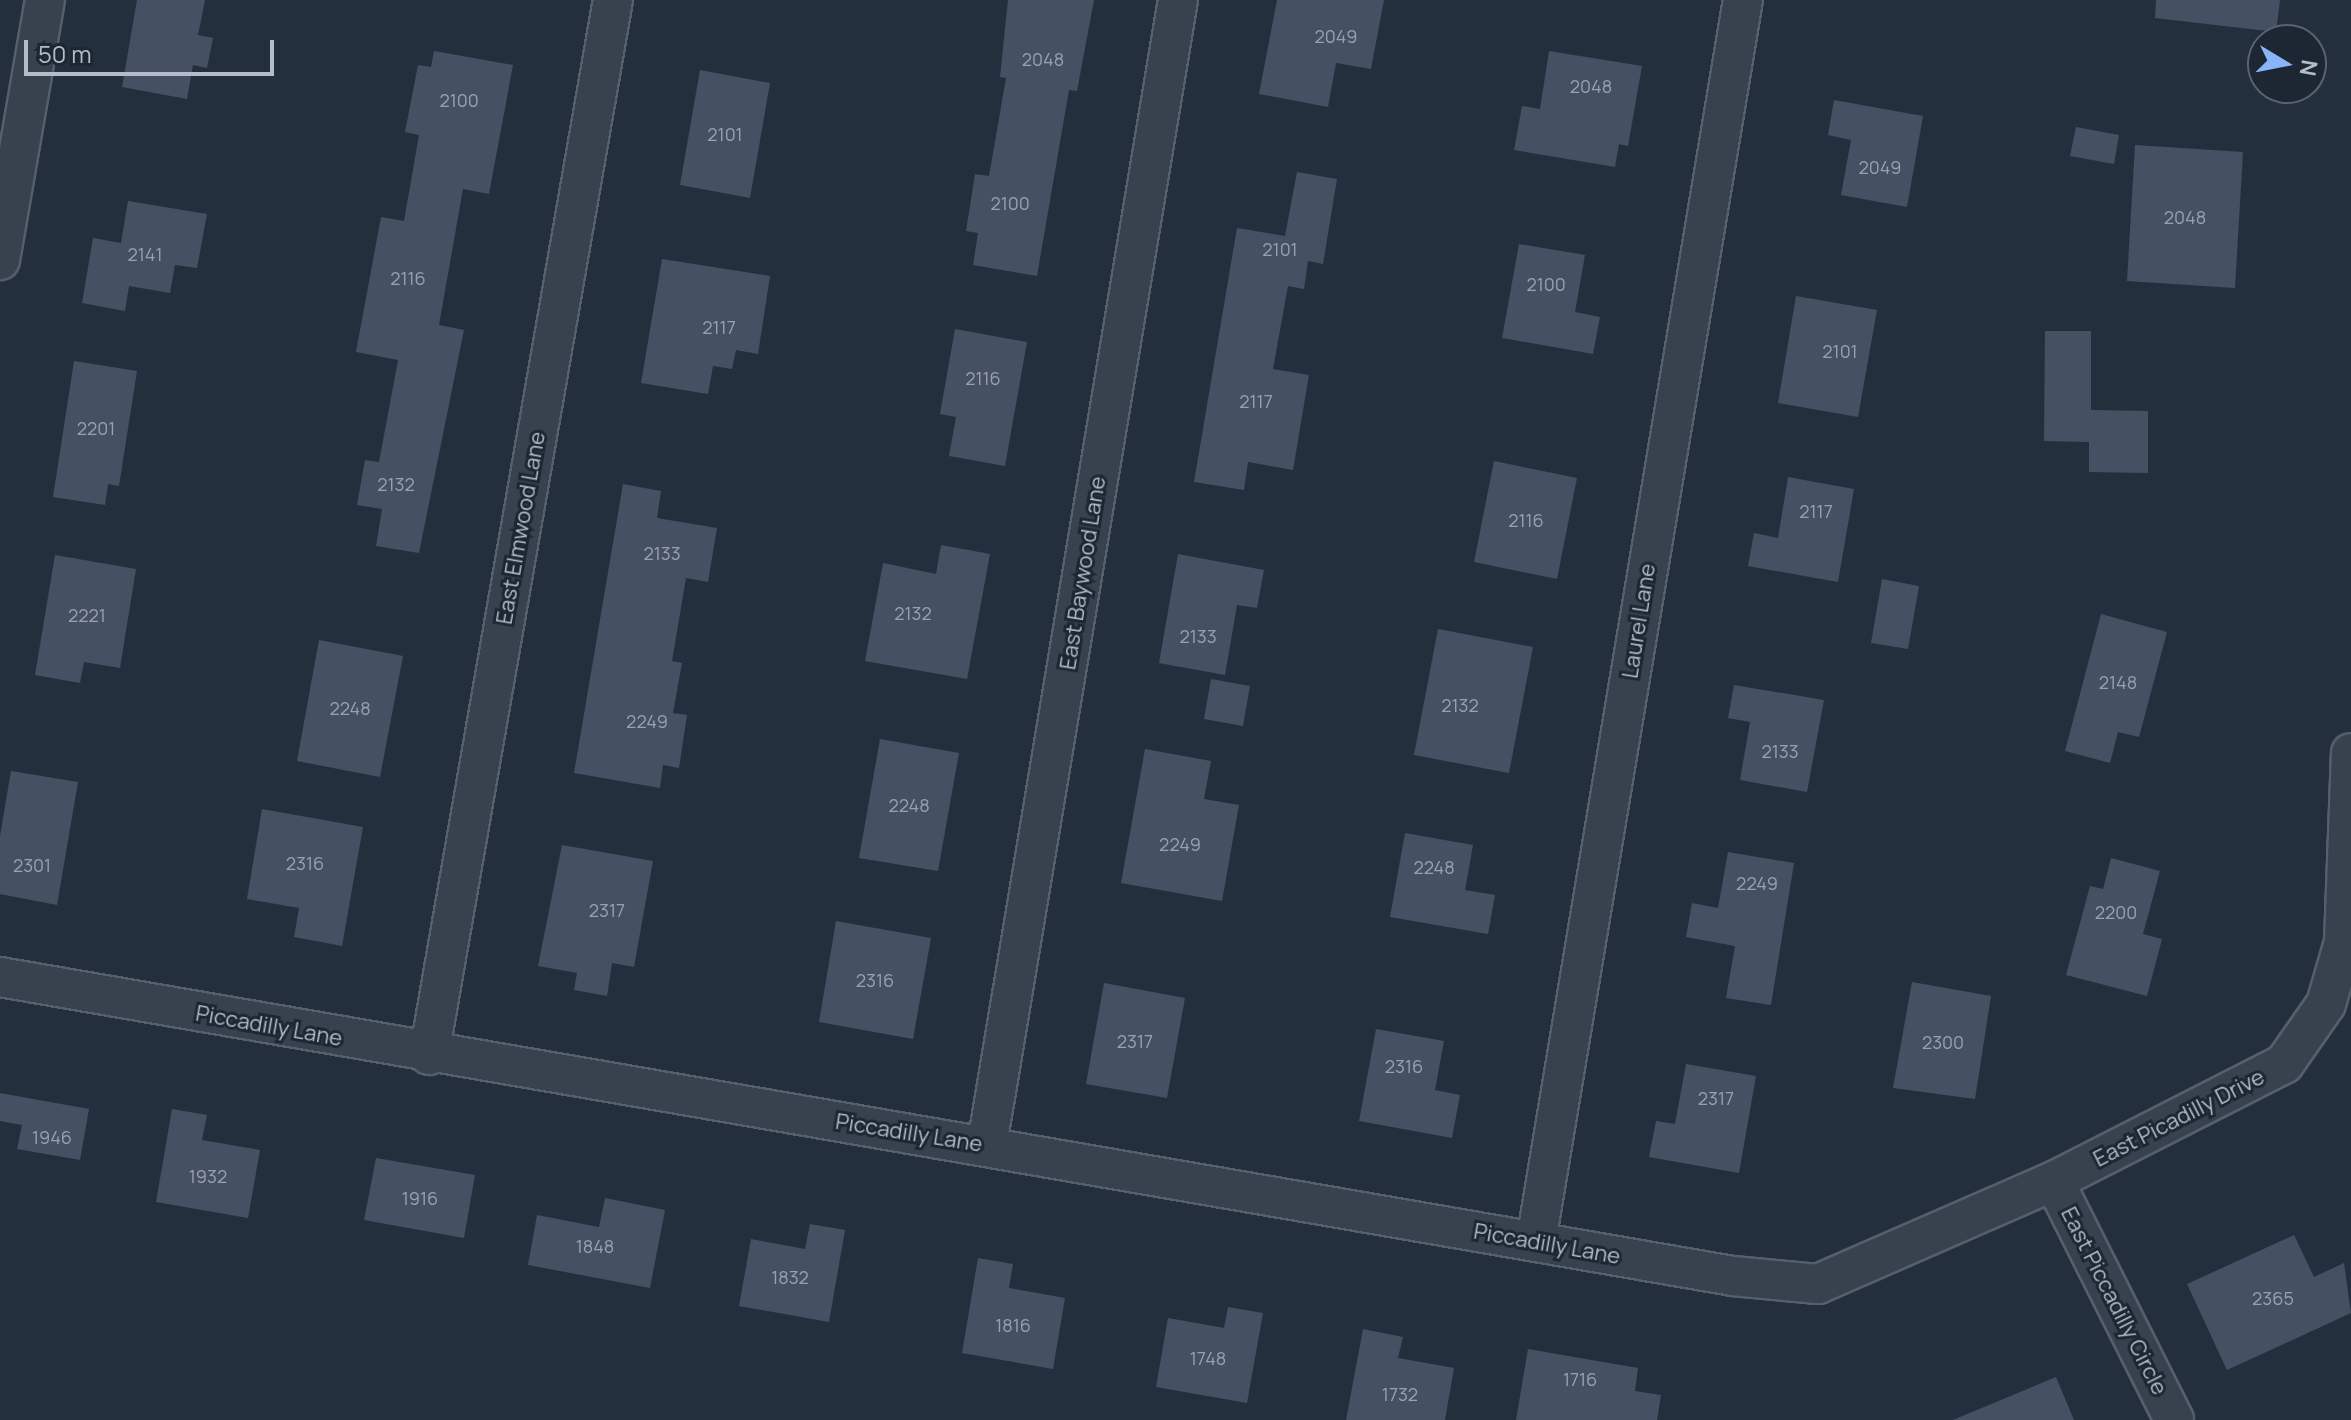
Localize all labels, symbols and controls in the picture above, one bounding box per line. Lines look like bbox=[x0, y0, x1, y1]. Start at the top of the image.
scale bar bbox=[28, 24, 278, 74]
north arrow bbox=[2247, 24, 2327, 104]
house number: 2049 bbox=[1315, 25, 1357, 47]
text: 50 m bbox=[38, 37, 92, 70]
house number: 2048 bbox=[1022, 48, 1064, 70]
text: N bbox=[2293, 57, 2325, 78]
house number: 2048 bbox=[1570, 75, 1612, 97]
house number: 2100 bbox=[439, 89, 479, 111]
house number: 2101 bbox=[707, 123, 743, 145]
house number: 2049 bbox=[1859, 156, 1901, 178]
house number: 2100 bbox=[990, 192, 1030, 214]
house number: 2048 bbox=[2164, 206, 2206, 228]
house number: 2101 bbox=[1262, 238, 1298, 260]
house number: 2141 bbox=[128, 243, 162, 265]
house number: 2116 bbox=[390, 267, 426, 289]
house number: 2100 bbox=[1526, 273, 1566, 295]
house number: 2117 bbox=[702, 316, 736, 338]
house number: 2101 bbox=[1822, 340, 1858, 362]
house number: 2116 bbox=[965, 367, 1001, 389]
house number: 2117 bbox=[1239, 390, 1273, 412]
house number: 2201 bbox=[77, 417, 115, 439]
street label: East Elmwood Lane bbox=[491, 430, 551, 626]
house number: 2132 bbox=[377, 473, 415, 495]
street label: East Baywood Lane bbox=[1055, 474, 1111, 672]
house number: 2117 bbox=[1799, 500, 1833, 522]
house number: 2116 bbox=[1508, 509, 1544, 531]
house number: 2133 bbox=[643, 542, 681, 564]
street label: Laurel Lane bbox=[1617, 562, 1661, 680]
house number: 2132 bbox=[894, 602, 932, 624]
house number: 2221 bbox=[68, 604, 106, 626]
house number: 2133 bbox=[1179, 625, 1217, 647]
house number: 2148 bbox=[2099, 671, 2137, 693]
house number: 2132 bbox=[1441, 694, 1479, 716]
house number: 2248 bbox=[329, 697, 371, 719]
house number: 2249 bbox=[626, 710, 668, 732]
house number: 2133 bbox=[1761, 740, 1799, 762]
house number: 2248 bbox=[888, 794, 930, 816]
house number: 2249 bbox=[1159, 833, 1201, 855]
house number: 2316 bbox=[286, 852, 324, 874]
house number: 2301 bbox=[13, 854, 51, 876]
house number: 2248 bbox=[1413, 856, 1455, 878]
house number: 2249 bbox=[1736, 872, 1778, 894]
house number: 2317 bbox=[589, 899, 625, 921]
house number: 2200 bbox=[2095, 901, 2137, 923]
house number: 2316 bbox=[856, 969, 894, 991]
street label: Piccadilly Lane bbox=[194, 1000, 344, 1052]
house number: 2317 bbox=[1117, 1030, 1153, 1052]
house number: 2300 bbox=[1922, 1031, 1964, 1053]
house number: 2316 bbox=[1385, 1055, 1423, 1077]
street label: East Picadilly Drive bbox=[2089, 1064, 2269, 1172]
house number: 2317 bbox=[1698, 1087, 1734, 1109]
street label: Piccadilly Lane bbox=[834, 1108, 984, 1158]
house number: 1946 bbox=[32, 1126, 72, 1148]
house number: 1932 bbox=[189, 1165, 227, 1187]
house number: 1916 bbox=[402, 1187, 438, 1209]
street label: East Piccadilly Circle bbox=[2055, 1203, 2173, 1399]
street label: Piccadilly Lane bbox=[1472, 1218, 1622, 1270]
house number: 1848 bbox=[576, 1235, 614, 1257]
house number: 1832 bbox=[771, 1266, 809, 1288]
house number: 2365 bbox=[2252, 1287, 2294, 1309]
house number: 1816 bbox=[995, 1314, 1031, 1336]
house number: 1748 bbox=[1190, 1347, 1226, 1369]
house number: 1716 bbox=[1563, 1368, 1597, 1390]
house number: 1732 bbox=[1382, 1383, 1418, 1405]

